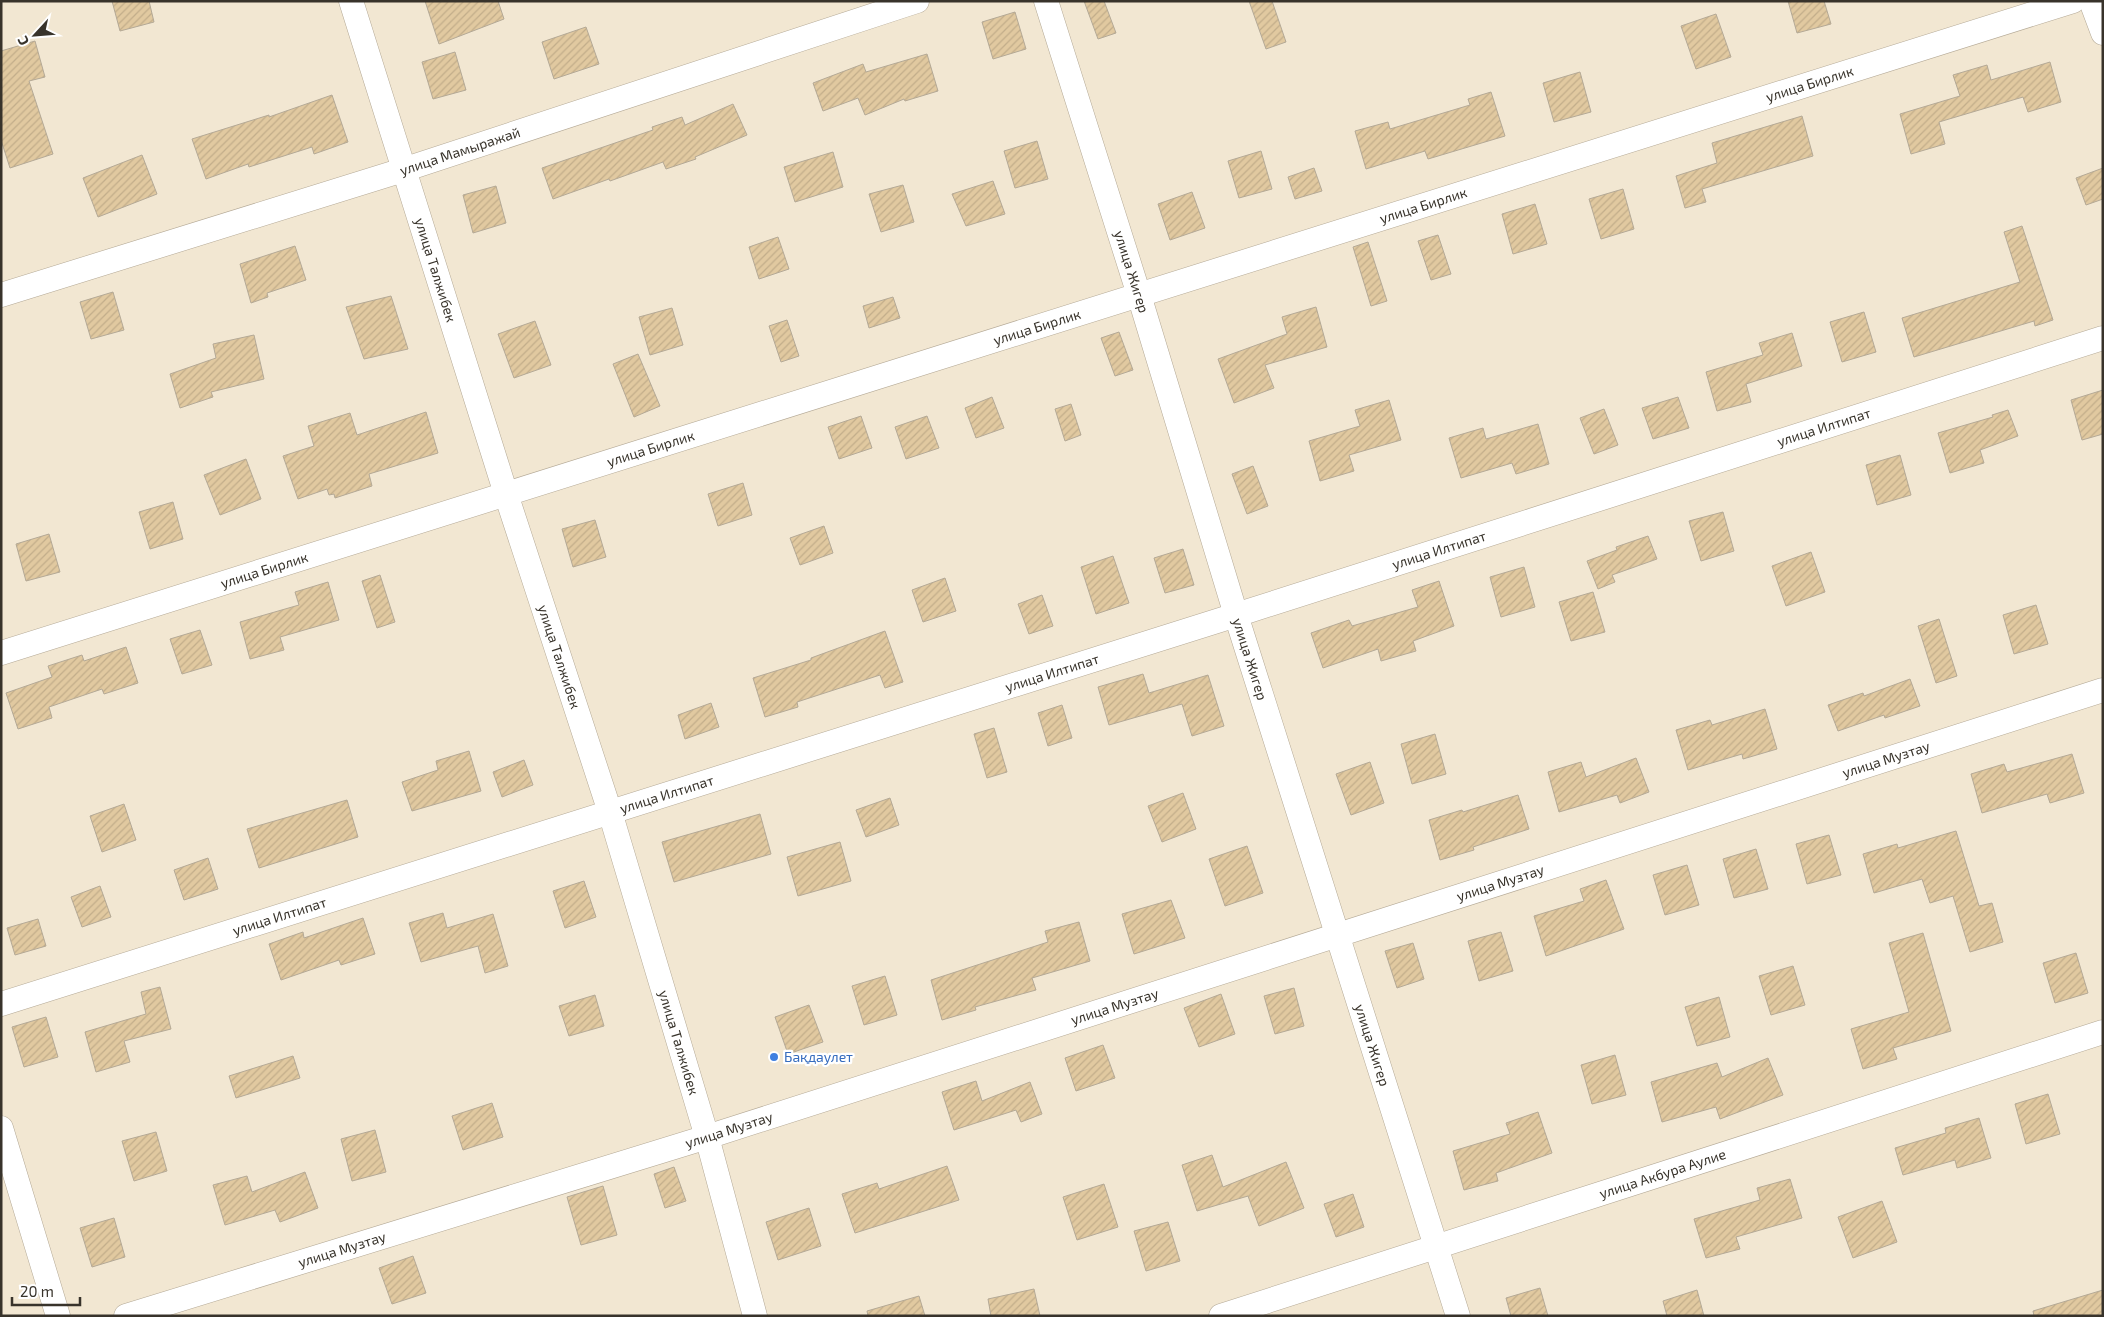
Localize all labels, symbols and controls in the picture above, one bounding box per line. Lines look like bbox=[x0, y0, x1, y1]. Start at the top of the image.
north arrow bbox=[10, 10, 60, 60]
text: С bbox=[13, 33, 32, 48]
street label: улица Бирлик bbox=[1764, 62, 1856, 105]
street label: улица Мамыражай bbox=[397, 123, 522, 178]
street label: улица Бирлик bbox=[1377, 183, 1469, 227]
street label: улица Талжибек bbox=[412, 216, 461, 325]
street label: улица Жигер bbox=[1111, 228, 1153, 315]
street label: улица Бирлик bbox=[991, 305, 1083, 348]
street label: улица Илтипат bbox=[1775, 404, 1873, 450]
street label: улица Бирлик bbox=[605, 426, 697, 470]
street label: улица Илтипат bbox=[1390, 527, 1488, 573]
street label: улица Бирлик bbox=[218, 548, 310, 591]
street label: улица Талжибек bbox=[535, 602, 585, 711]
street label: улица Жигер bbox=[1229, 616, 1271, 702]
street label: улица Илтипат bbox=[1003, 650, 1101, 695]
street label: улица Музтау bbox=[1840, 737, 1932, 781]
street label: улица Илтипат bbox=[618, 771, 716, 817]
street label: улица Музтау bbox=[1454, 860, 1547, 904]
street label: улица Илтипат bbox=[230, 893, 329, 939]
street label: улица Музтау bbox=[1069, 984, 1161, 1028]
street label: улица Талжибек bbox=[656, 988, 703, 1097]
street label: улица Жигер bbox=[1352, 1002, 1394, 1088]
place label: Бақдаулет bbox=[784, 1048, 853, 1065]
marker: Бақдаулет bbox=[768, 1051, 780, 1063]
street label: улица Музтау bbox=[683, 1107, 775, 1151]
street label: улица Акбура Аулие bbox=[1597, 1145, 1728, 1202]
street label: улица Музтау bbox=[296, 1227, 388, 1270]
scale bar bbox=[12, 1274, 80, 1306]
text: 20 m bbox=[20, 1282, 54, 1300]

